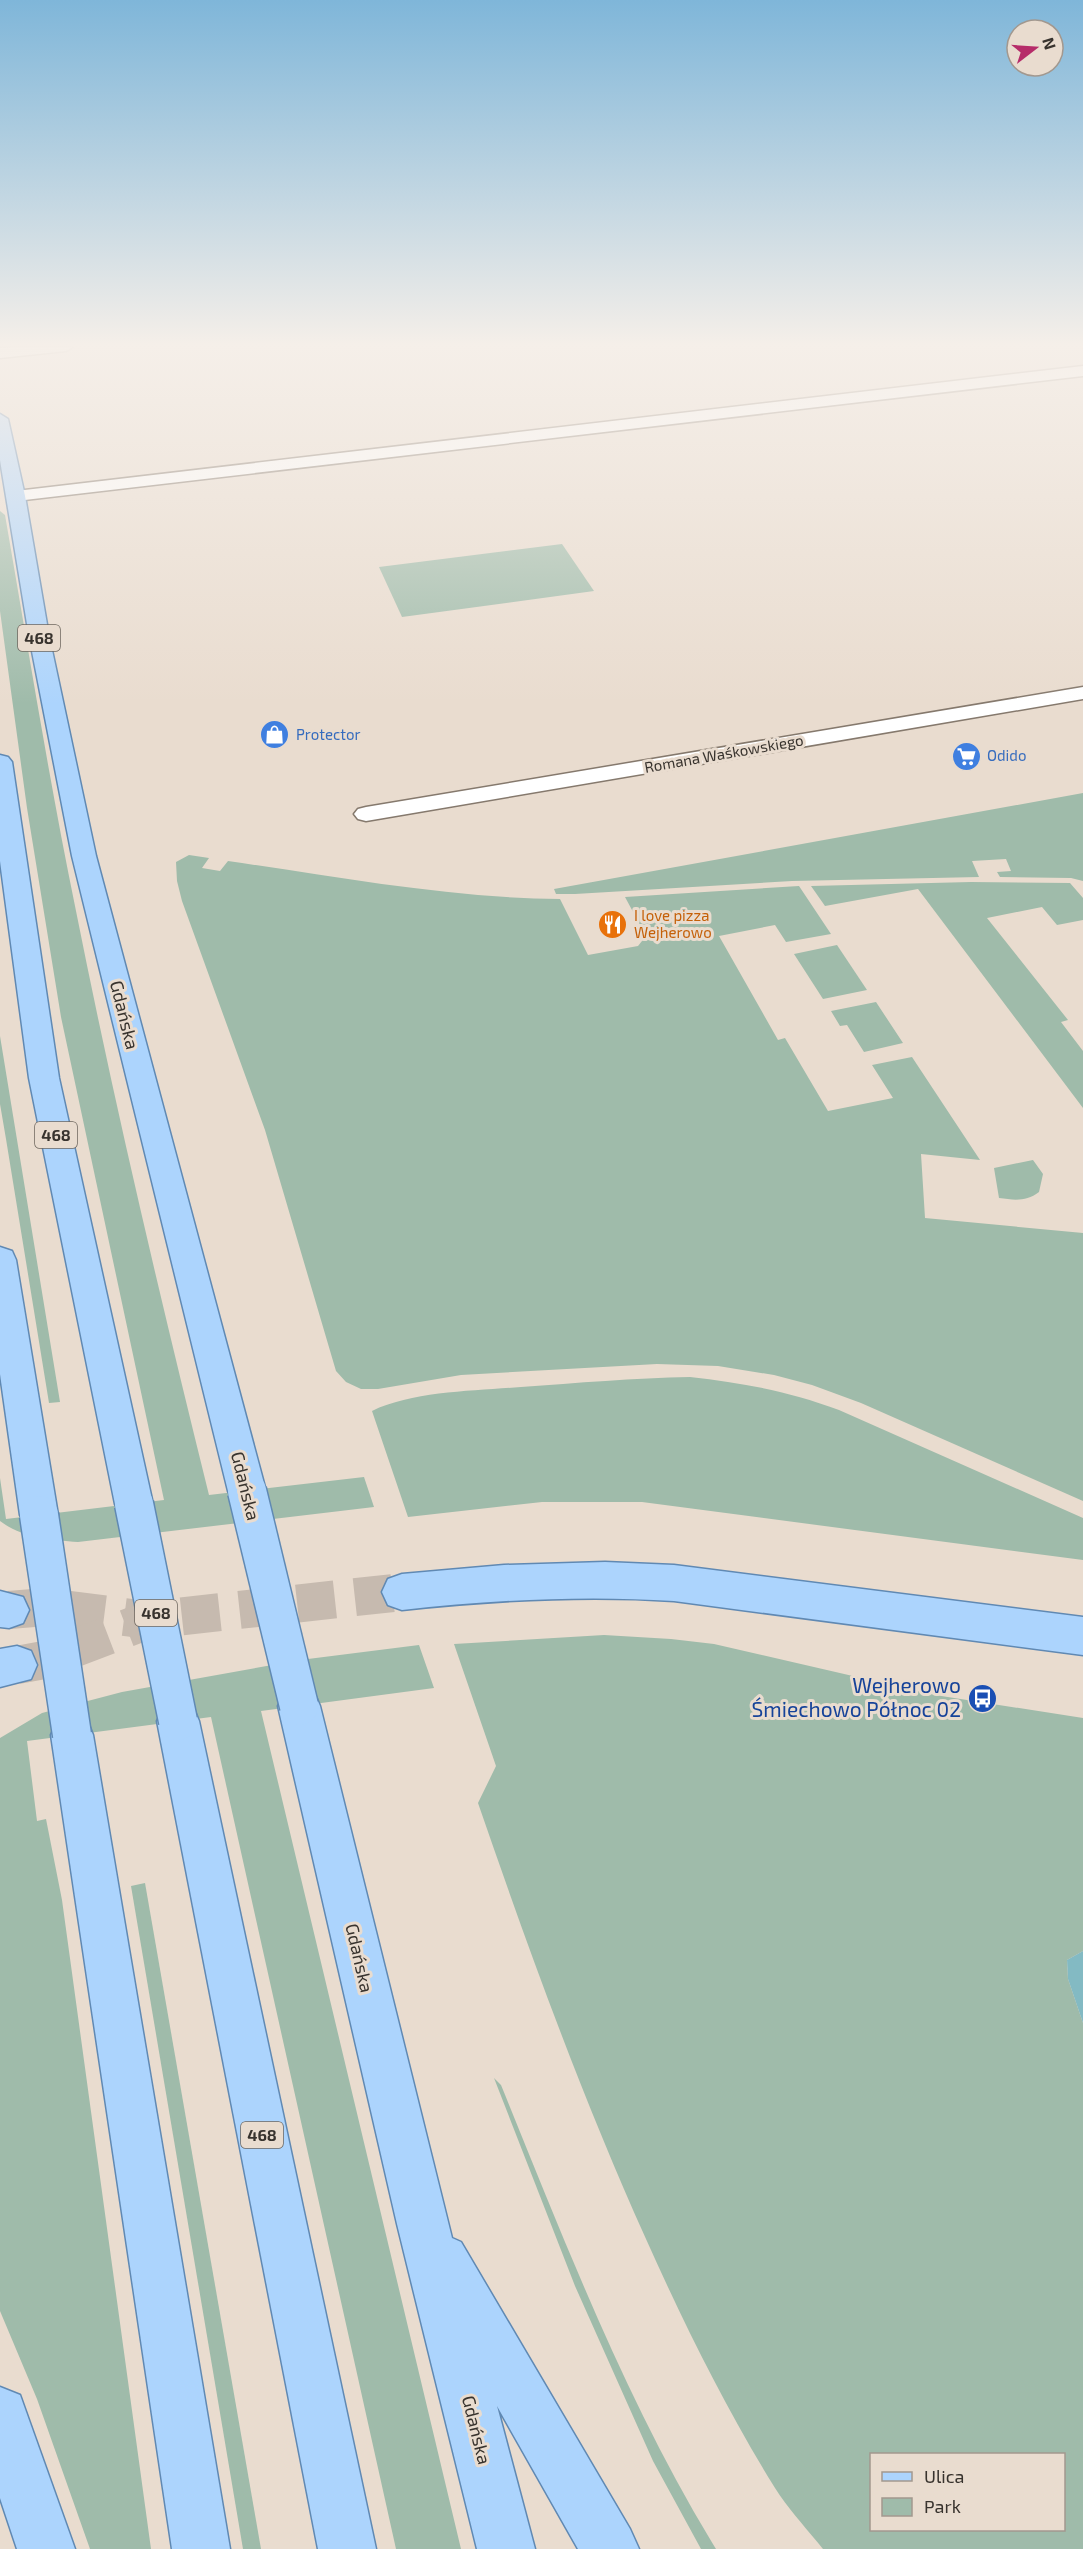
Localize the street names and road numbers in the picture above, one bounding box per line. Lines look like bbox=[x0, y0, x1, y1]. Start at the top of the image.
road number: 468 bbox=[18, 625, 60, 651]
street label: Romana Waśkowskiego bbox=[643, 730, 805, 776]
street label: Gdańska bbox=[106, 978, 144, 1051]
road number: 468 bbox=[35, 1122, 77, 1148]
street label: Gdańska bbox=[227, 1449, 265, 1522]
road number: 468 bbox=[135, 1600, 177, 1626]
street label: Gdańska bbox=[341, 1921, 379, 1994]
road number: 468 bbox=[241, 2122, 283, 2148]
street label: Gdańska bbox=[458, 2393, 496, 2466]

